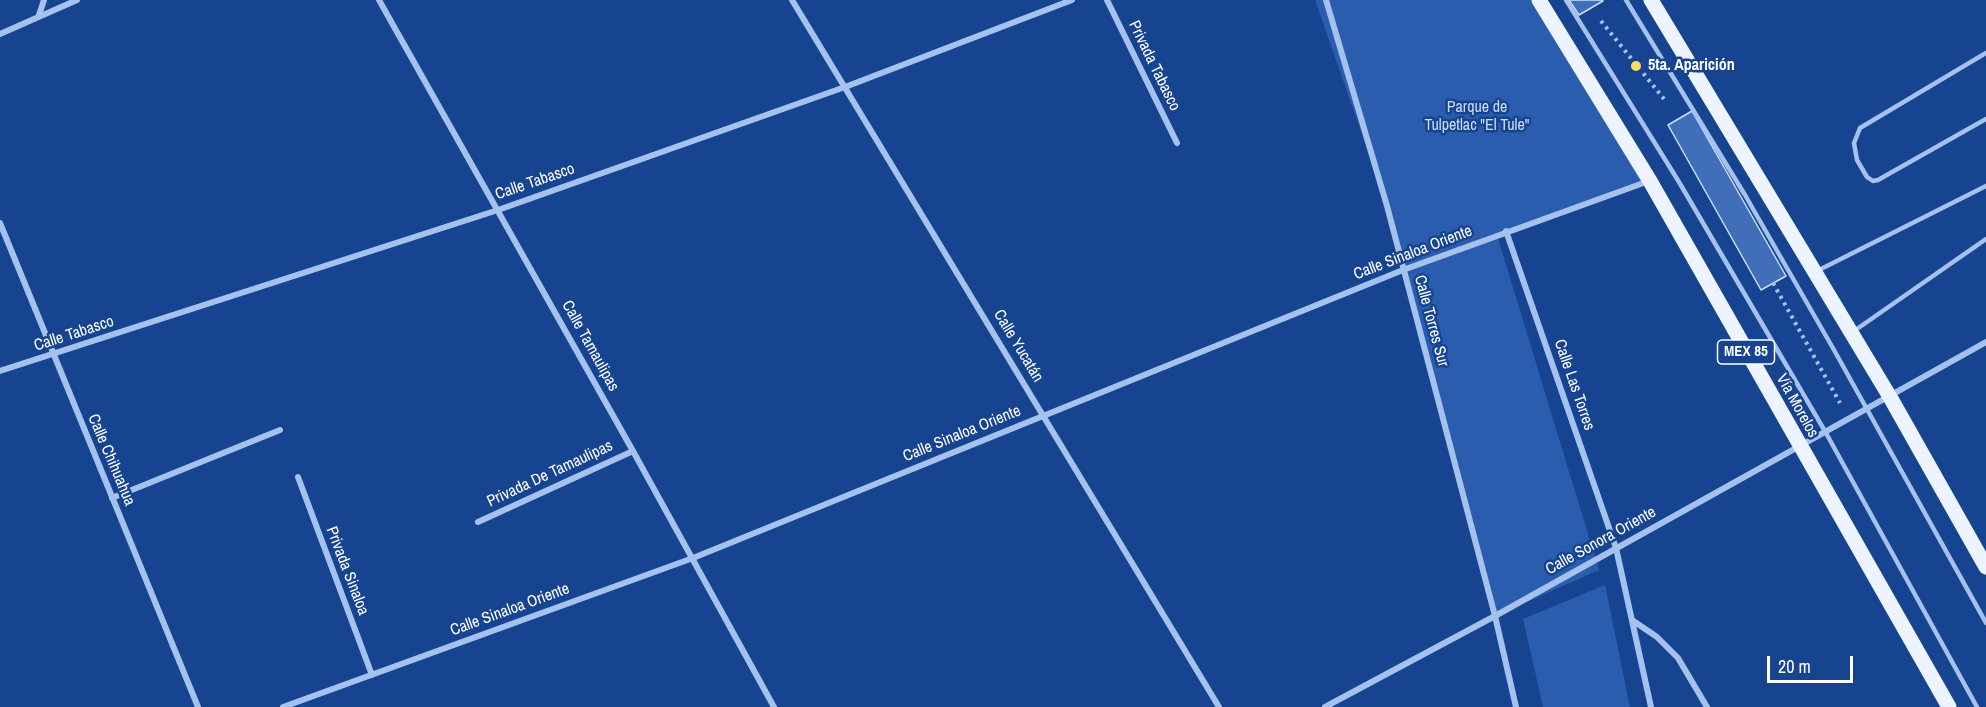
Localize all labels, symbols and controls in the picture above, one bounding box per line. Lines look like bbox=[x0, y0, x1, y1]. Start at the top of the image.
street label: Privada Tabasco bbox=[1124, 18, 1184, 114]
place label: 5ta. Aparición bbox=[1648, 56, 1735, 76]
marker: 5ta. Aparición bbox=[1629, 59, 1643, 73]
park label: Parque de Tulpetlac "El Tule" bbox=[1425, 98, 1529, 136]
street label: Calle Tabasco bbox=[493, 159, 577, 205]
street label: Calle Sinaloa Oriente bbox=[1351, 222, 1475, 284]
street label: Calle Torres Sur bbox=[1410, 273, 1452, 369]
street label: Calle Tamaulipas bbox=[557, 297, 623, 395]
street label: Calle Yucatán bbox=[989, 306, 1047, 386]
street label: Calle Tabasco bbox=[32, 312, 116, 356]
street label: Calle Las Torres bbox=[1549, 337, 1599, 433]
road number: MEX 85 bbox=[1718, 340, 1774, 364]
street label: Vía Morelos bbox=[1772, 371, 1822, 441]
street label: Calle Sinaloa Oriente bbox=[900, 402, 1024, 466]
street label: Calle Chihuahua bbox=[83, 411, 139, 509]
street label: Privada De Tamaulipas bbox=[484, 436, 616, 512]
street label: Calle Sonora Oriente bbox=[1542, 503, 1660, 579]
street label: Privada Sinaloa bbox=[321, 524, 373, 618]
street label: Calle Sinaloa Oriente bbox=[448, 580, 572, 640]
scale bar bbox=[1770, 644, 1856, 682]
text: 20 m bbox=[1778, 654, 1811, 679]

